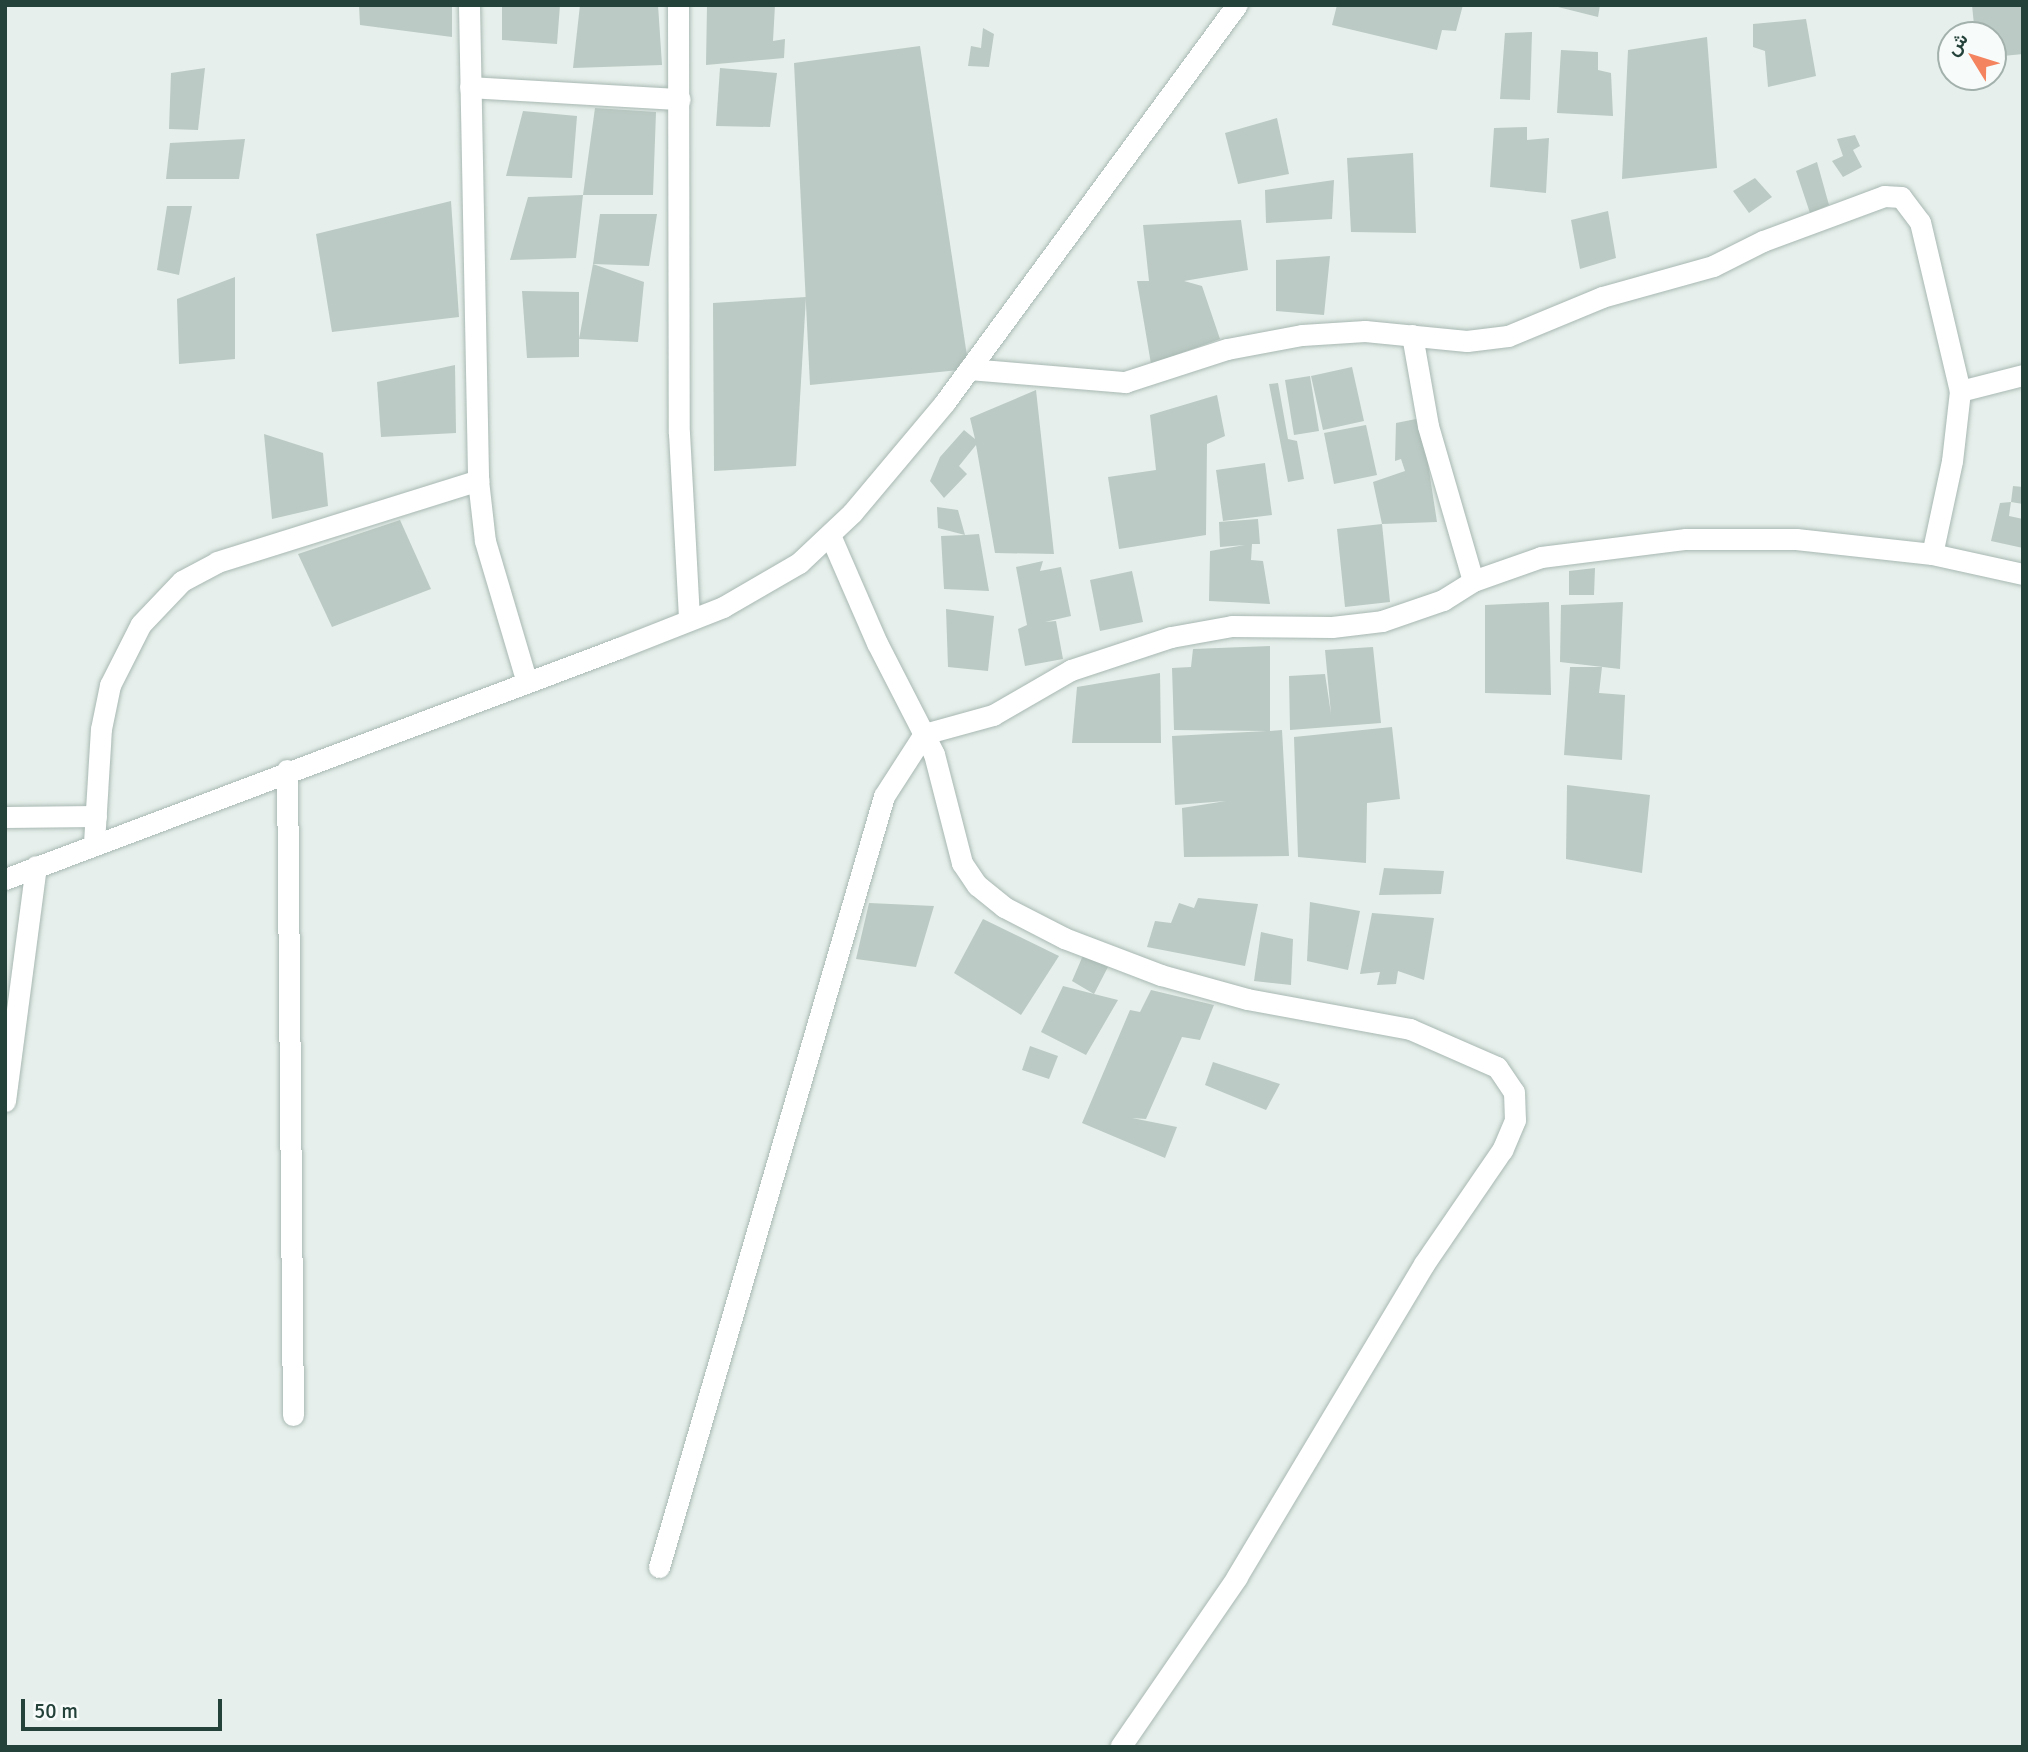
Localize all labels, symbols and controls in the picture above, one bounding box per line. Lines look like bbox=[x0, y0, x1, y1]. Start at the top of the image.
north arrow bbox=[1937, 21, 2007, 91]
text: ش bbox=[1941, 28, 1974, 61]
scale bar bbox=[24, 1686, 226, 1730]
text: 50 m bbox=[34, 1698, 78, 1724]

